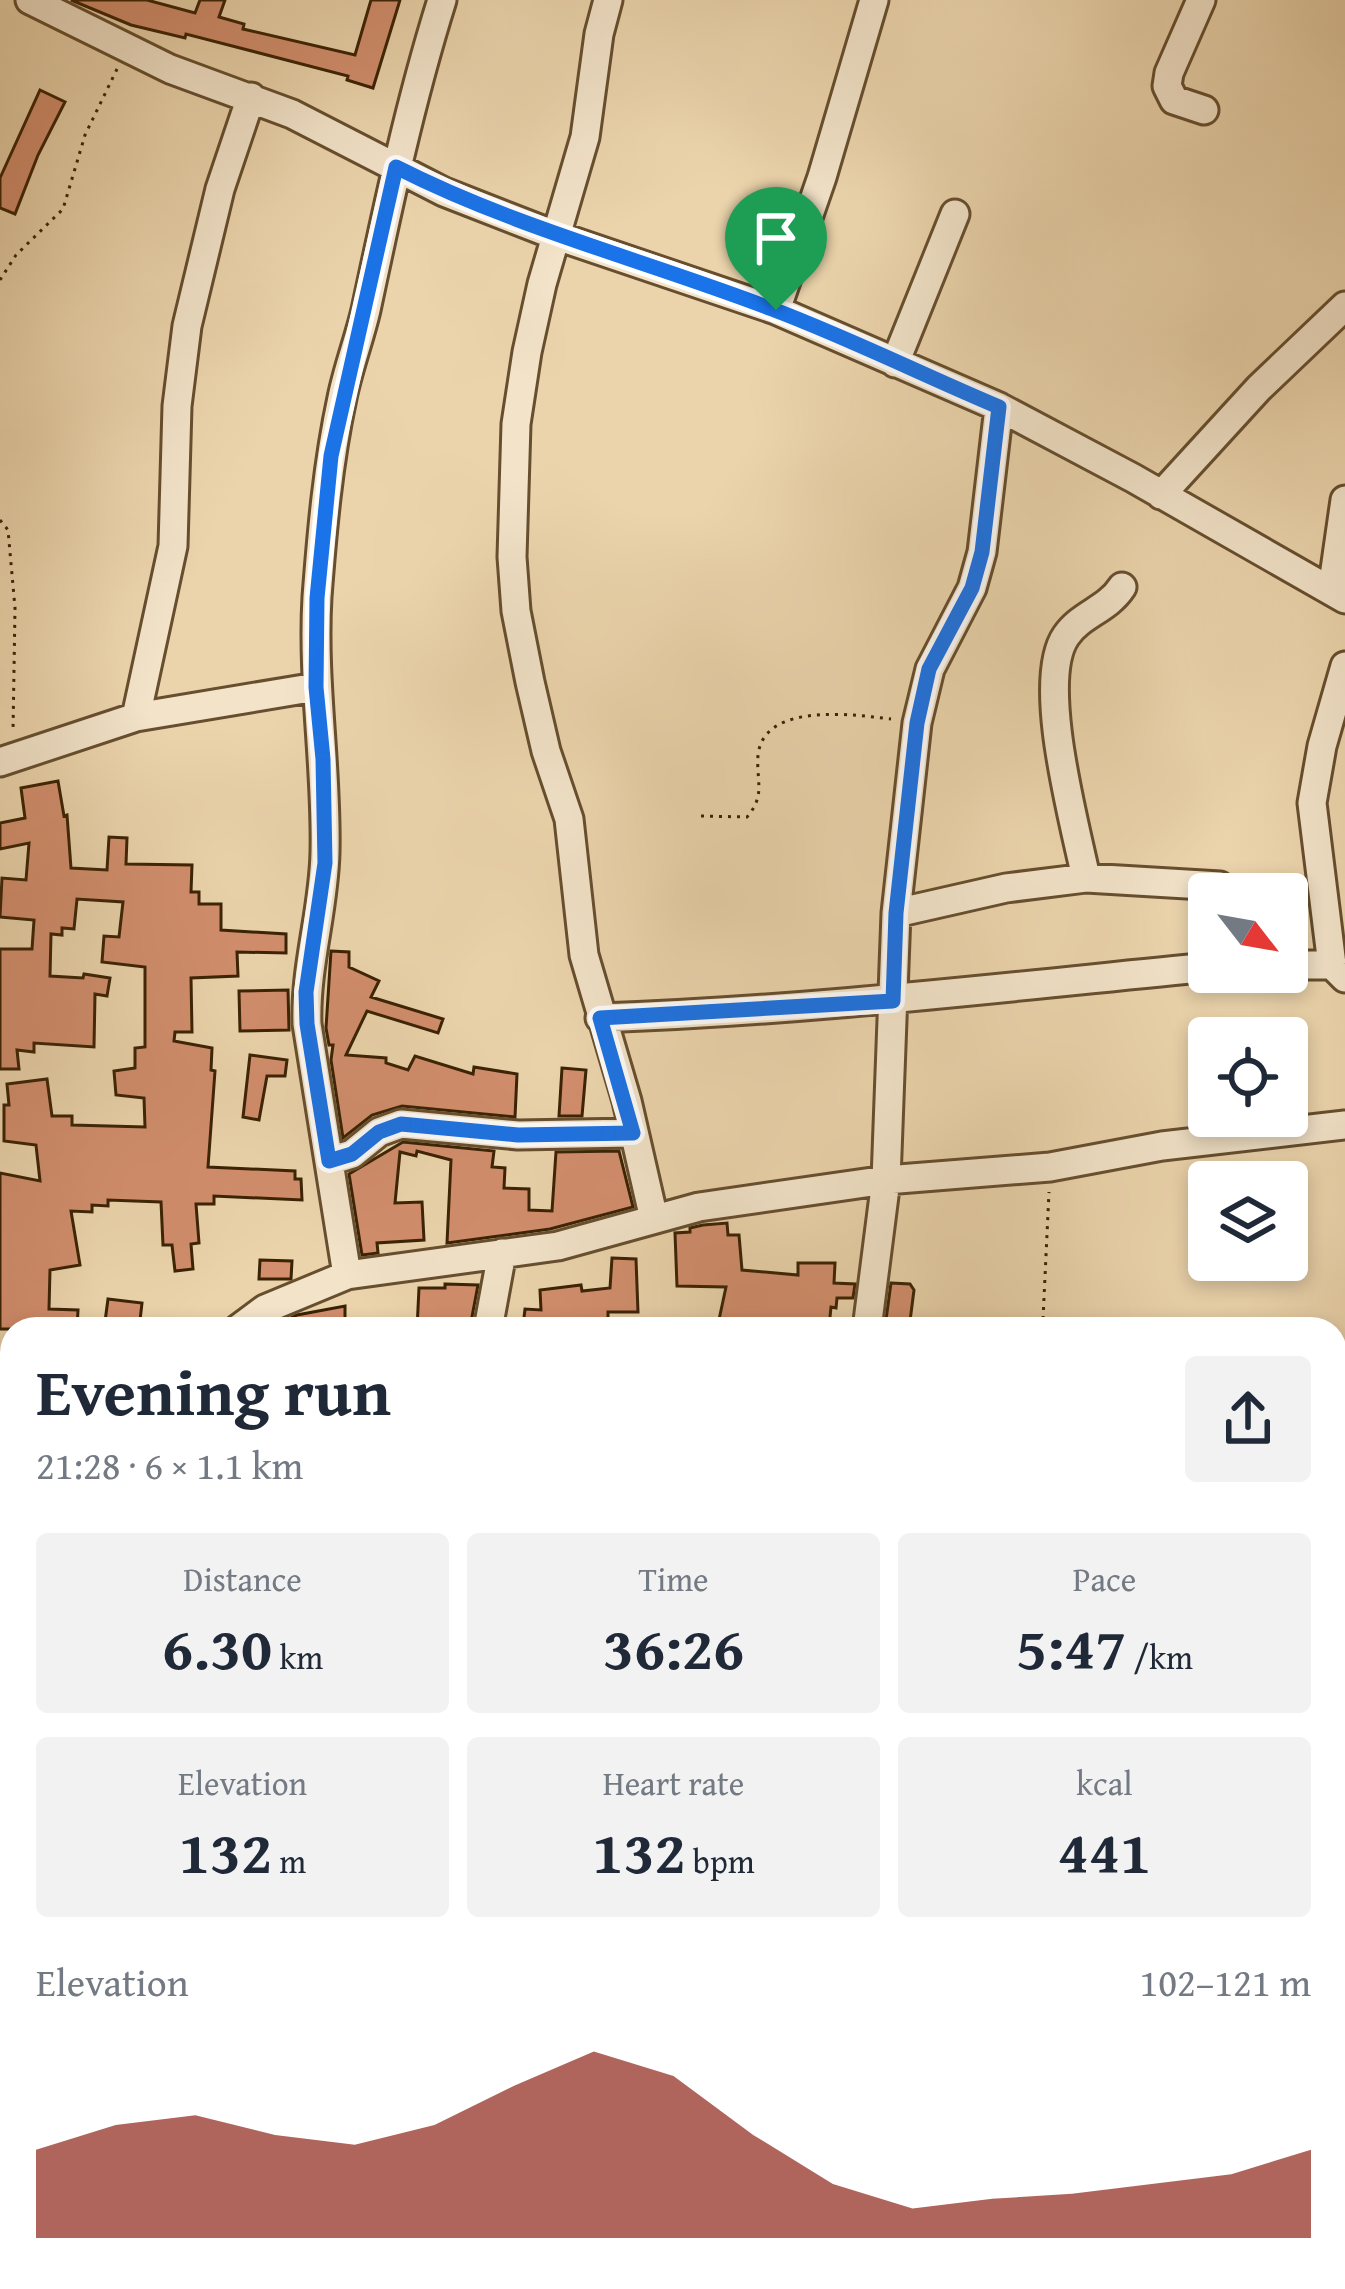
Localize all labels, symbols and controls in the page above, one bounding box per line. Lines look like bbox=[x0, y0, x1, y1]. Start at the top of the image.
pin bbox=[725, 187, 827, 310]
icon: arrive bbox=[743, 205, 809, 271]
north arrow bbox=[1188, 873, 1308, 993]
map controls bbox=[1188, 873, 1308, 1281]
button: locate bbox=[1188, 1017, 1308, 1137]
button: layers bbox=[1188, 1161, 1308, 1281]
text: Evening run bbox=[36, 1342, 391, 1439]
button: share bbox=[1185, 1356, 1311, 1482]
text: 21:28 · 6 × 1.1 km bbox=[36, 1436, 303, 1493]
text: Distance bbox=[183, 1555, 302, 1603]
text: Time bbox=[638, 1555, 709, 1603]
text: Pace bbox=[1073, 1555, 1136, 1603]
text: 6.30 bbox=[162, 1603, 272, 1691]
text: 36:26 bbox=[603, 1603, 744, 1691]
text: 5:47 bbox=[1016, 1603, 1126, 1691]
text: km bbox=[272, 1633, 323, 1681]
text: /km bbox=[1126, 1633, 1193, 1681]
text: Elevation bbox=[178, 1759, 307, 1807]
text: Heart rate bbox=[603, 1759, 744, 1807]
text: kcal bbox=[1076, 1759, 1133, 1807]
text: 132 bbox=[179, 1807, 272, 1895]
text: 132 bbox=[592, 1807, 686, 1895]
text: 441 bbox=[1058, 1807, 1151, 1895]
text: m bbox=[272, 1837, 306, 1885]
text: bpm bbox=[686, 1837, 755, 1885]
text: Elevation bbox=[36, 1953, 189, 2010]
text: 102–121 m bbox=[1139, 1953, 1311, 2010]

